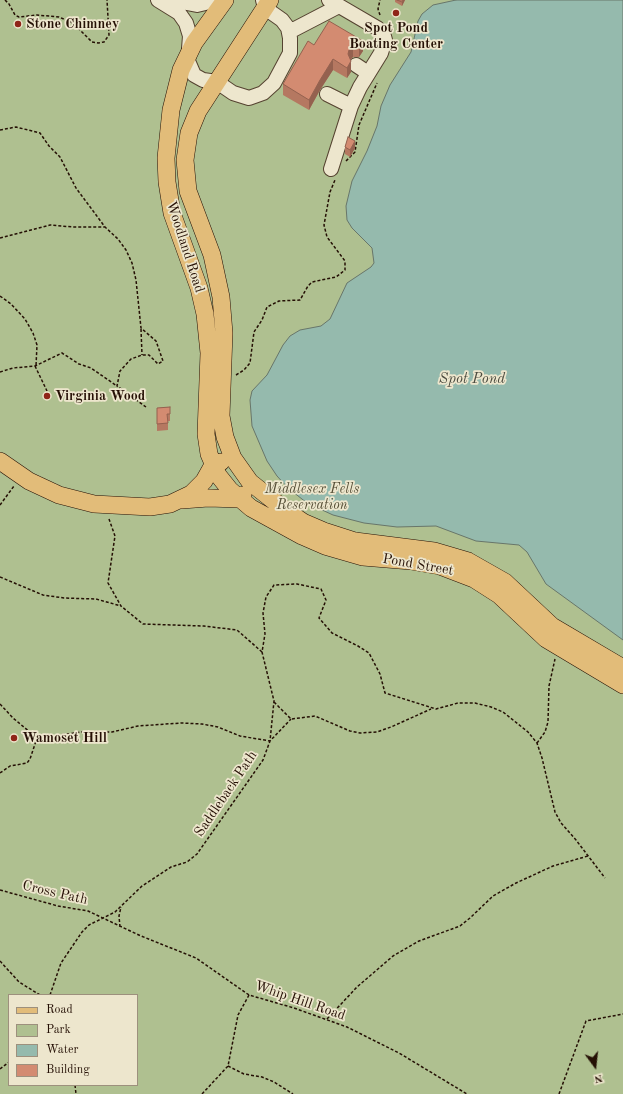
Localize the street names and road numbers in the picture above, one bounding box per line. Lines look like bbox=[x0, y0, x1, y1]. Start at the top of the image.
street label: Woodland Road bbox=[162, 199, 208, 295]
street label: Pond Street bbox=[381, 551, 455, 579]
street label: Saddleback Path bbox=[191, 748, 261, 840]
street label: Cross Path bbox=[21, 877, 89, 909]
street label: Whip Hill Road bbox=[252, 978, 348, 1024]

